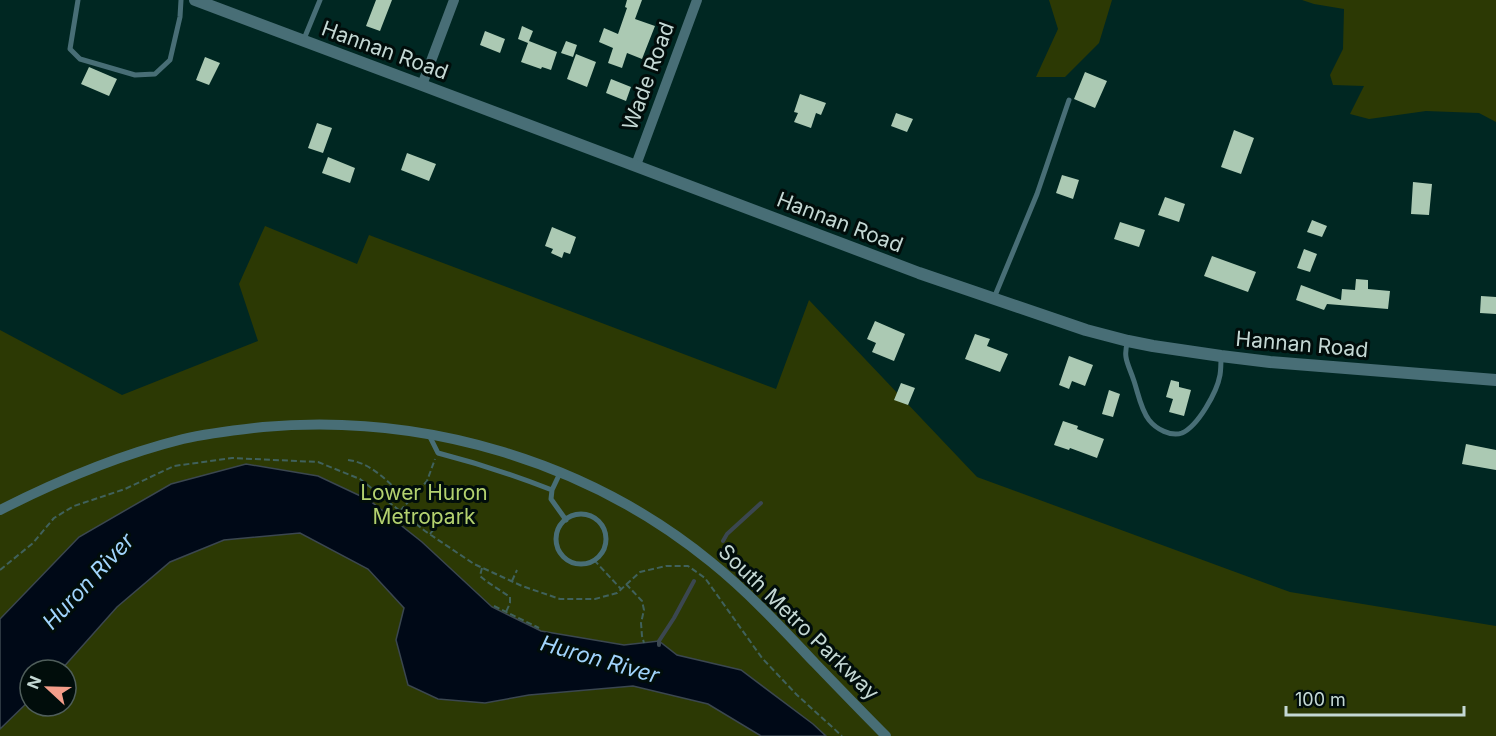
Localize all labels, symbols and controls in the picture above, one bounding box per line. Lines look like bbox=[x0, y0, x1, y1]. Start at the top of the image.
street label: Hannan Road bbox=[318, 16, 452, 84]
street label: Wade Road bbox=[617, 19, 679, 133]
street label: Hannan Road bbox=[773, 187, 907, 257]
street label: Hannan Road bbox=[1235, 326, 1369, 362]
park label: Lower Huron Metropark bbox=[360, 480, 488, 529]
water label: Huron River bbox=[37, 527, 140, 635]
street label: South Metro Parkway bbox=[714, 539, 885, 705]
water label: Huron River bbox=[538, 630, 663, 689]
north arrow bbox=[18, 658, 78, 718]
text: N bbox=[23, 673, 46, 692]
scale bar bbox=[1286, 679, 1464, 717]
text: 100 m bbox=[1295, 689, 1346, 710]

